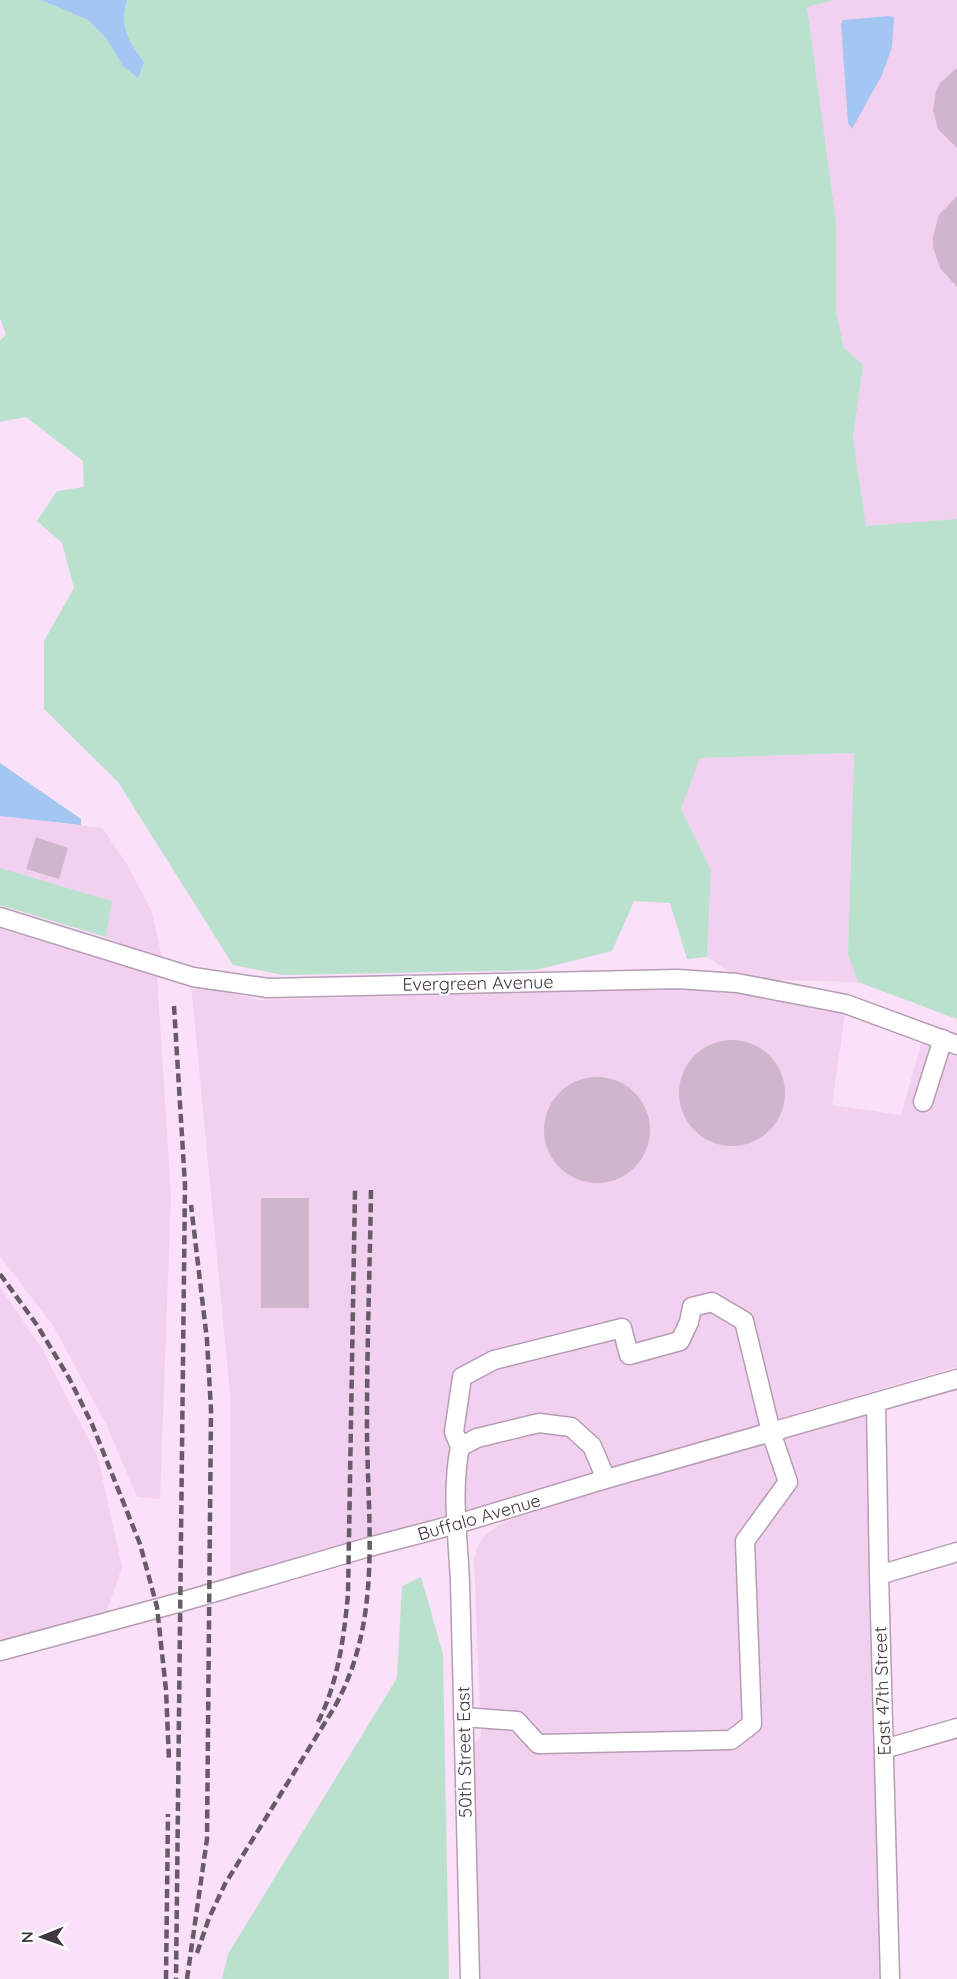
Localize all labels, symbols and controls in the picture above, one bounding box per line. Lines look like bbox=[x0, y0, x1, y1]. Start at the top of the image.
street label: Evergreen Avenue bbox=[402, 970, 554, 996]
street label: Buffalo Avenue bbox=[415, 1488, 543, 1546]
street label: East 47th Street bbox=[868, 1626, 896, 1756]
street label: 50th Street East bbox=[451, 1686, 477, 1818]
north arrow bbox=[12, 1907, 72, 1967]
text: N bbox=[17, 1931, 37, 1943]

